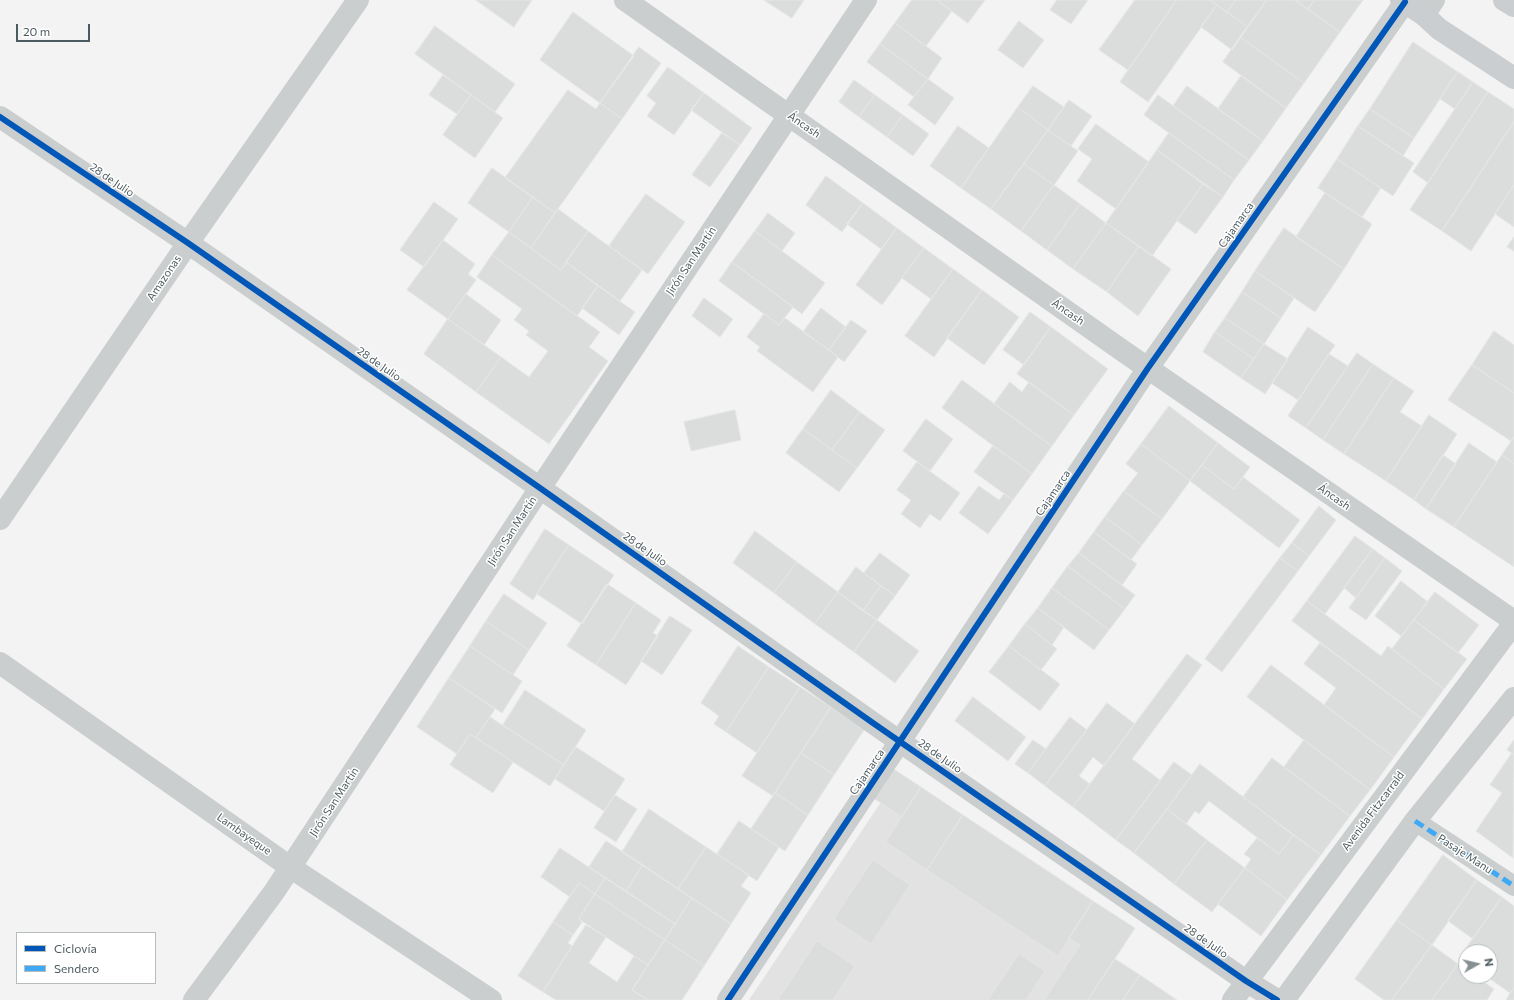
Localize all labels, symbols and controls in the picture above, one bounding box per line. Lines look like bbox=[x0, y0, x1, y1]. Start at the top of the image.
scale bar bbox=[18, 16, 92, 42]
text: 20 m bbox=[23, 24, 50, 38]
street label: Áncash bbox=[785, 109, 823, 141]
street label: 28 de Julio bbox=[87, 160, 137, 200]
street label: Cajamarca bbox=[1216, 200, 1256, 250]
street label: Jirón San Martín bbox=[663, 224, 719, 298]
street label: Amazonas bbox=[144, 253, 184, 303]
street label: Áncash bbox=[1049, 296, 1087, 328]
street label: 28 de Julio bbox=[354, 344, 404, 384]
street label: Cajamarca bbox=[1033, 468, 1073, 518]
street label: Áncash bbox=[1315, 481, 1353, 513]
street label: Jirón San Martín bbox=[485, 494, 539, 568]
street label: 28 de Julio bbox=[620, 529, 670, 569]
street label: 28 de Julio bbox=[915, 736, 965, 776]
street label: Cajamarca bbox=[847, 747, 887, 797]
street label: Jirón San Martín bbox=[307, 765, 361, 839]
street label: Avenida Fitzcarrald bbox=[1339, 769, 1407, 853]
street label: Lambayeque bbox=[214, 810, 274, 858]
street label: Pasaje Manu bbox=[1435, 831, 1495, 877]
street label: 28 de Julio bbox=[1181, 921, 1231, 961]
legend bbox=[16, 932, 156, 984]
text: Ciclovía bbox=[54, 941, 97, 955]
north arrow bbox=[1458, 944, 1498, 984]
text: N bbox=[1482, 957, 1496, 967]
text: Sendero bbox=[54, 961, 99, 975]

